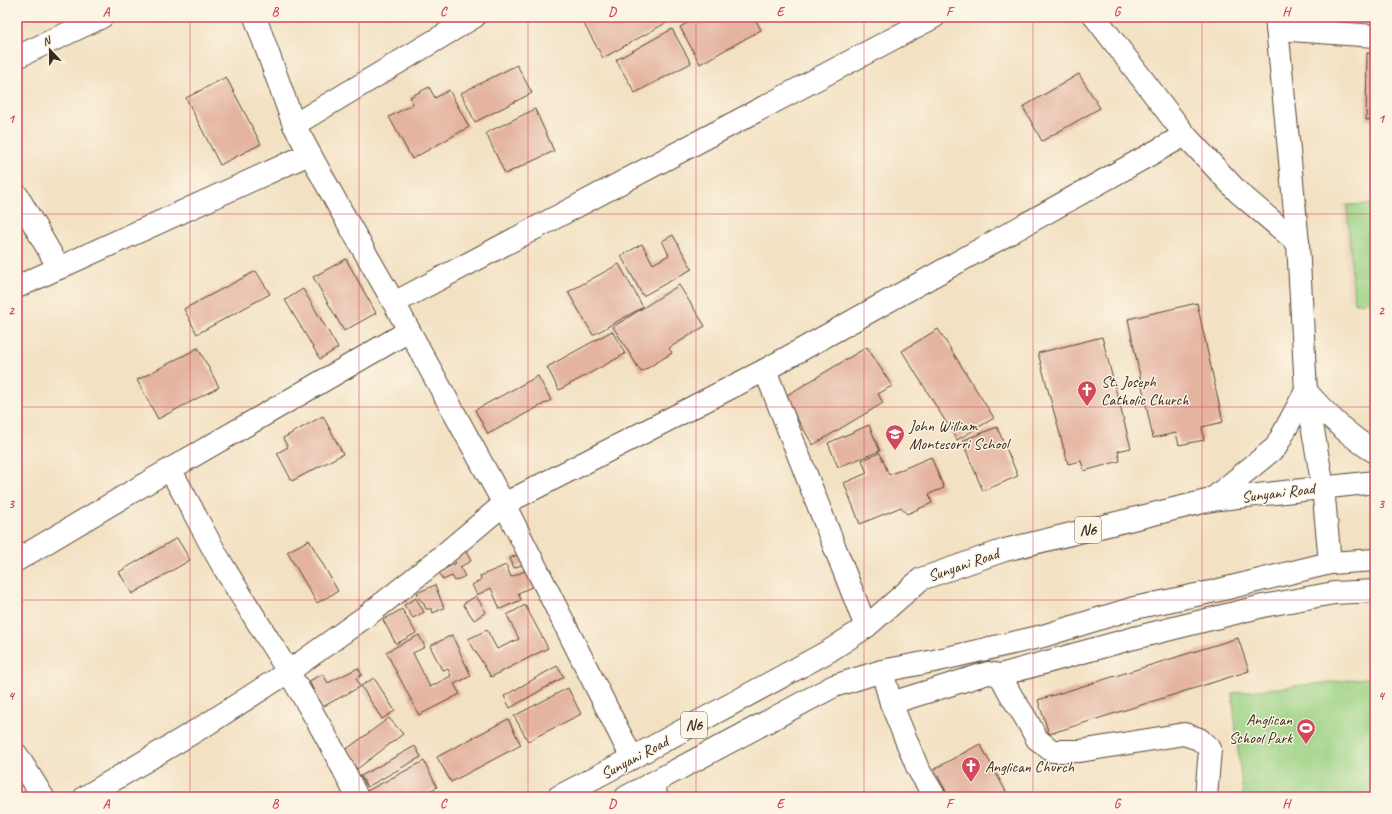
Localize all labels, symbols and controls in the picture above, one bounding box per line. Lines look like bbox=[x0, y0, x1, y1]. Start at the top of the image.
text: A bbox=[103, 4, 111, 20]
text: B bbox=[272, 4, 280, 20]
text: C bbox=[440, 4, 448, 20]
text: D bbox=[608, 4, 617, 20]
text: E bbox=[777, 4, 786, 20]
text: F bbox=[946, 4, 955, 20]
text: G bbox=[1114, 4, 1122, 20]
text: H bbox=[1282, 4, 1292, 20]
north arrow bbox=[30, 30, 70, 70]
text: N bbox=[40, 32, 54, 48]
text: 1 bbox=[8, 111, 16, 127]
text: 1 bbox=[1378, 111, 1386, 127]
text: 2 bbox=[8, 303, 15, 319]
text: 2 bbox=[1378, 303, 1385, 319]
place label: St. Joseph Catholic Church bbox=[1101, 372, 1189, 410]
church icon: St. Joseph Catholic Church bbox=[1076, 379, 1098, 407]
place label: John William Montesorri School bbox=[908, 416, 1012, 454]
school or university icon: John William Montesorri School bbox=[884, 423, 906, 451]
street label: Sunyani Road bbox=[1241, 478, 1318, 507]
text: 3 bbox=[8, 496, 15, 512]
text: 3 bbox=[1378, 496, 1385, 512]
road number: N6 bbox=[1075, 517, 1101, 543]
street label: Sunyani Road bbox=[925, 543, 1004, 586]
text: 4 bbox=[8, 688, 16, 704]
text: 4 bbox=[1378, 688, 1386, 704]
place label: Anglican School Park bbox=[1229, 710, 1293, 748]
road number: N6 bbox=[681, 712, 707, 738]
sports icon: Anglican School Park bbox=[1295, 717, 1317, 745]
street label: Sunyani Road bbox=[597, 731, 674, 784]
church icon: Anglican Church bbox=[960, 755, 982, 783]
place label: Anglican Church bbox=[985, 757, 1075, 777]
text: A bbox=[103, 796, 111, 812]
text: B bbox=[272, 796, 280, 812]
text: C bbox=[440, 796, 448, 812]
text: D bbox=[608, 796, 617, 812]
text: E bbox=[777, 796, 786, 812]
text: F bbox=[946, 796, 955, 812]
text: G bbox=[1114, 796, 1122, 812]
text: H bbox=[1282, 796, 1292, 812]

